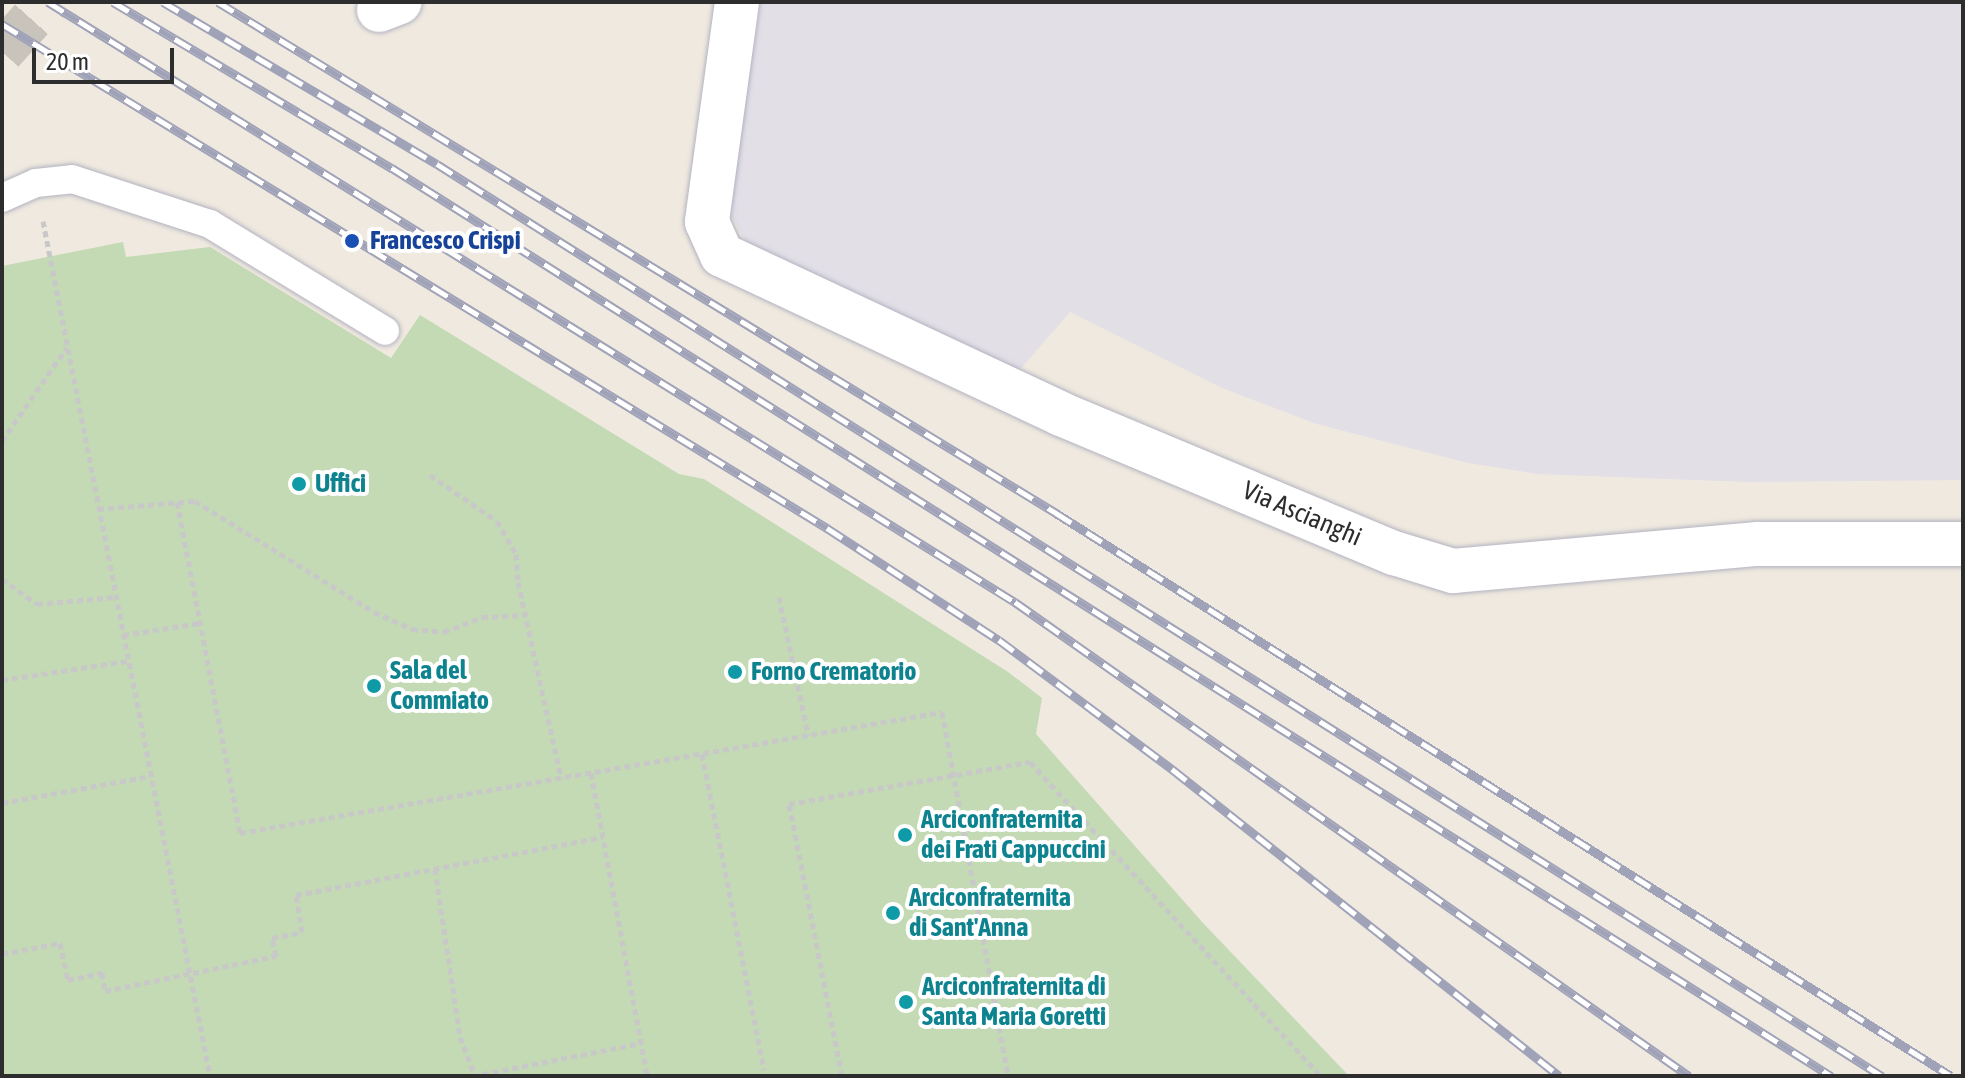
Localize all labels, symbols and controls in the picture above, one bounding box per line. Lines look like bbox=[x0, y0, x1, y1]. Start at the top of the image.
scale bar bbox=[36, 32, 178, 82]
text: 20 m bbox=[46, 48, 89, 75]
place label: Francesco Crispi bbox=[370, 225, 521, 257]
marker: Francesco Crispi bbox=[341, 230, 363, 252]
place label: Uffici bbox=[315, 468, 366, 500]
marker: Uffici bbox=[290, 475, 308, 493]
street label: Via Ascianghi bbox=[1238, 475, 1366, 553]
place label: Sala del Commiato bbox=[390, 655, 489, 716]
place label: Forno Crematorio bbox=[751, 656, 917, 688]
marker: Forno Crematorio bbox=[726, 663, 744, 681]
marker: Sala del Commiato bbox=[365, 677, 383, 695]
place label: Arciconfraternita dei Frati Cappuccini bbox=[921, 804, 1106, 866]
marker: Arciconfraternita dei Frati Cappuccini bbox=[896, 826, 914, 844]
place label: Arciconfraternita di Sant'Anna bbox=[909, 882, 1071, 944]
marker: Arciconfraternita di Sant'Anna bbox=[884, 904, 902, 922]
place label: Arciconfraternita di Santa Maria Goretti bbox=[922, 971, 1106, 1032]
marker: Arciconfraternita di Santa Maria Goretti bbox=[897, 993, 915, 1011]

